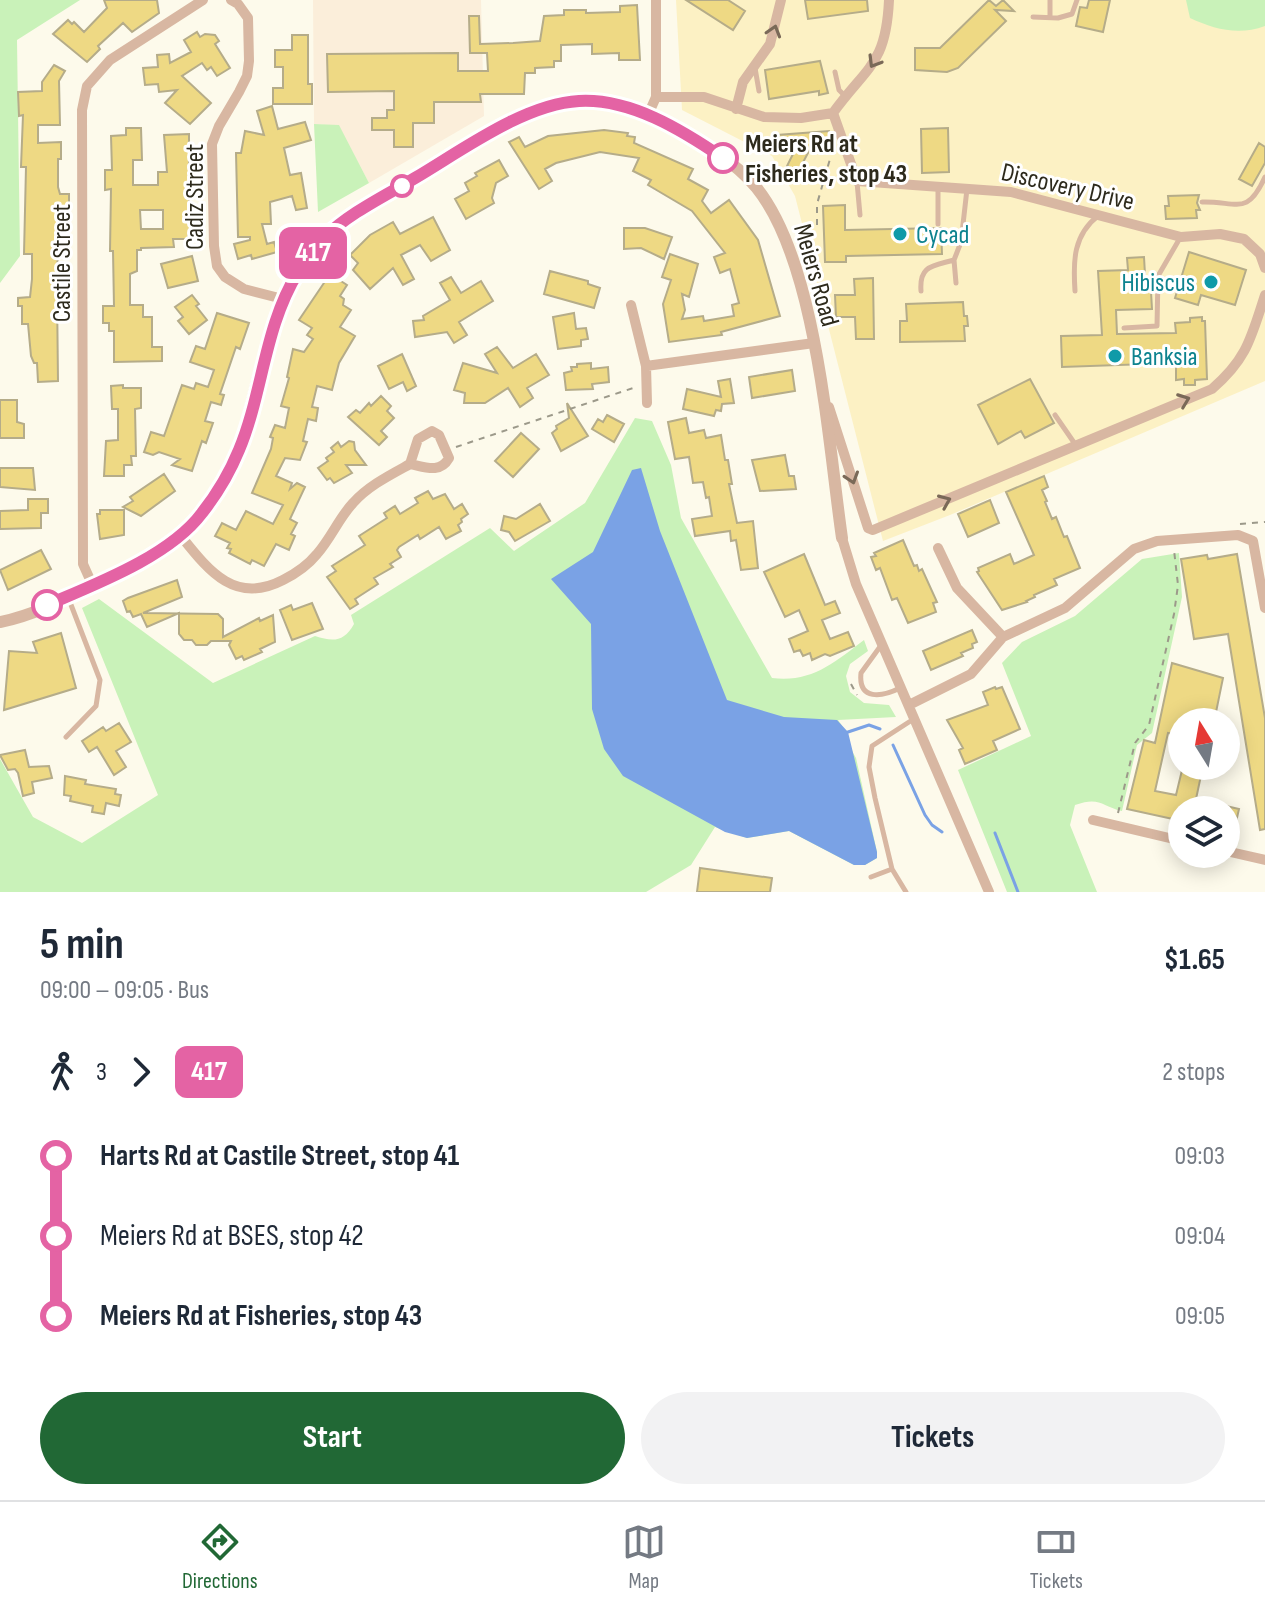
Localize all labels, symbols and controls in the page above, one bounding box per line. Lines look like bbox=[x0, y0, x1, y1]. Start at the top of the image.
one-way arrow bbox=[765, 25, 781, 38]
one-way arrow bbox=[868, 53, 883, 68]
place label: Meiers Rd at Fisheries, stop 43 bbox=[745, 129, 907, 190]
marker: Meiers Rd at Fisheries, stop 43 bbox=[708, 143, 738, 173]
street label: Cadiz Street bbox=[180, 144, 211, 250]
street label: Discovery Drive bbox=[998, 157, 1137, 218]
unlabelled marker bbox=[391, 175, 413, 197]
street label: Castile Street bbox=[47, 204, 78, 322]
place label: Cycad bbox=[916, 220, 969, 251]
street label: Meiers Road bbox=[786, 221, 845, 330]
marker: Cycad bbox=[891, 225, 909, 243]
line badge: 417 bbox=[267, 227, 359, 279]
text: 417 bbox=[295, 236, 331, 269]
place label: Hibiscus bbox=[1121, 268, 1195, 299]
marker: Hibiscus bbox=[1202, 273, 1220, 291]
place label: Banksia bbox=[1131, 342, 1198, 373]
marker: Banksia bbox=[1106, 347, 1124, 365]
one-way arrow bbox=[1177, 393, 1191, 410]
one-way arrow bbox=[842, 470, 858, 484]
one-way arrow bbox=[937, 494, 951, 510]
unlabelled marker bbox=[32, 590, 62, 620]
north arrow bbox=[1168, 708, 1240, 780]
map controls bbox=[1168, 708, 1240, 868]
button: layers bbox=[1168, 796, 1240, 868]
text: 5 min bbox=[40, 918, 124, 971]
text: $1.65 bbox=[1164, 942, 1225, 978]
text: 09:00 – 09:05 · Bus bbox=[40, 975, 209, 1006]
icon: walk bbox=[40, 1050, 84, 1094]
icon: forward bbox=[119, 1050, 163, 1094]
text: 417 bbox=[191, 1055, 227, 1088]
text: 3 bbox=[96, 1057, 107, 1088]
text: 2 stops bbox=[1162, 1057, 1225, 1088]
text: Harts Rd at Castile Street, stop 41 bbox=[100, 1138, 459, 1174]
text: 09:03 bbox=[1175, 1141, 1225, 1172]
text: Meiers Rd at BSES, stop 42 bbox=[100, 1218, 364, 1254]
text: 09:04 bbox=[1175, 1221, 1225, 1252]
text: Meiers Rd at Fisheries, stop 43 bbox=[100, 1298, 422, 1334]
text: 09:05 bbox=[1175, 1301, 1225, 1332]
button: Start bbox=[40, 1392, 625, 1484]
button: Tickets bbox=[641, 1392, 1225, 1484]
tab: Directions bbox=[182, 1520, 258, 1595]
tab: Map bbox=[622, 1520, 666, 1595]
tab: Tickets bbox=[1030, 1520, 1083, 1595]

